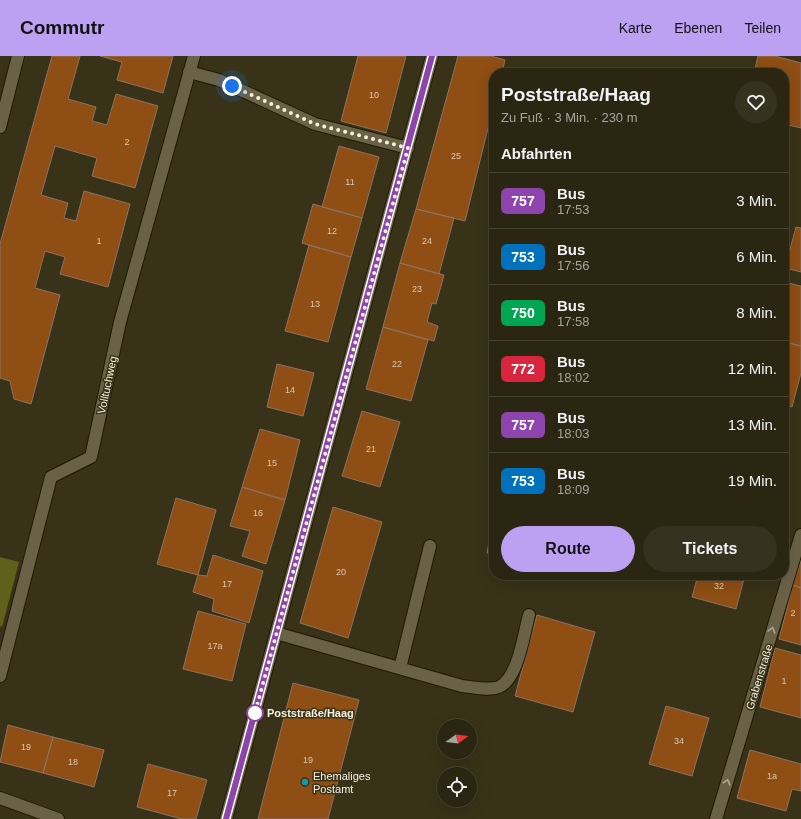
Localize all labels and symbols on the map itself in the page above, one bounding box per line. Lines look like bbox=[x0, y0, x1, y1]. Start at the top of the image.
your location bbox=[222, 76, 242, 96]
house number: 10 bbox=[369, 90, 379, 100]
house number: 2 bbox=[124, 137, 130, 147]
house number: 25 bbox=[451, 151, 461, 161]
house number: 11 bbox=[345, 177, 355, 187]
house number: 12 bbox=[327, 226, 337, 236]
house number: 1 bbox=[96, 236, 102, 246]
house number: 24 bbox=[422, 236, 432, 246]
house number: 23 bbox=[412, 284, 422, 294]
house number: 13 bbox=[310, 299, 320, 309]
street label: Volltuchweg bbox=[95, 355, 119, 415]
house number: 22 bbox=[392, 359, 402, 369]
house number: 14 bbox=[285, 385, 295, 395]
house number: 21 bbox=[366, 444, 376, 454]
house number: 15 bbox=[267, 458, 277, 468]
house number: 16 bbox=[253, 508, 263, 518]
house number: 20 bbox=[336, 567, 346, 577]
house number: 17 bbox=[222, 579, 232, 589]
house number: 32 bbox=[714, 581, 724, 591]
house number: 2 bbox=[790, 608, 796, 618]
one-way arrow bbox=[767, 627, 776, 634]
house number: 17a bbox=[207, 641, 223, 651]
street label: Grabenstraße bbox=[743, 643, 775, 711]
house number: 1 bbox=[781, 676, 787, 686]
marker: Poststraße/Haag bbox=[246, 704, 264, 722]
place label: Poststraße/Haag bbox=[267, 707, 354, 719]
north arrow bbox=[437, 719, 477, 759]
house number: 34 bbox=[674, 736, 684, 746]
house number: 19 bbox=[21, 742, 31, 752]
house number: 19 bbox=[303, 755, 313, 765]
house number: 18 bbox=[68, 757, 78, 767]
place label: Ehemaliges Postamt bbox=[313, 770, 371, 795]
house number: 1a bbox=[767, 771, 777, 781]
marker: Ehemaliges Postamt bbox=[300, 777, 310, 787]
one-way arrow bbox=[722, 778, 731, 785]
house number: 17 bbox=[167, 788, 177, 798]

